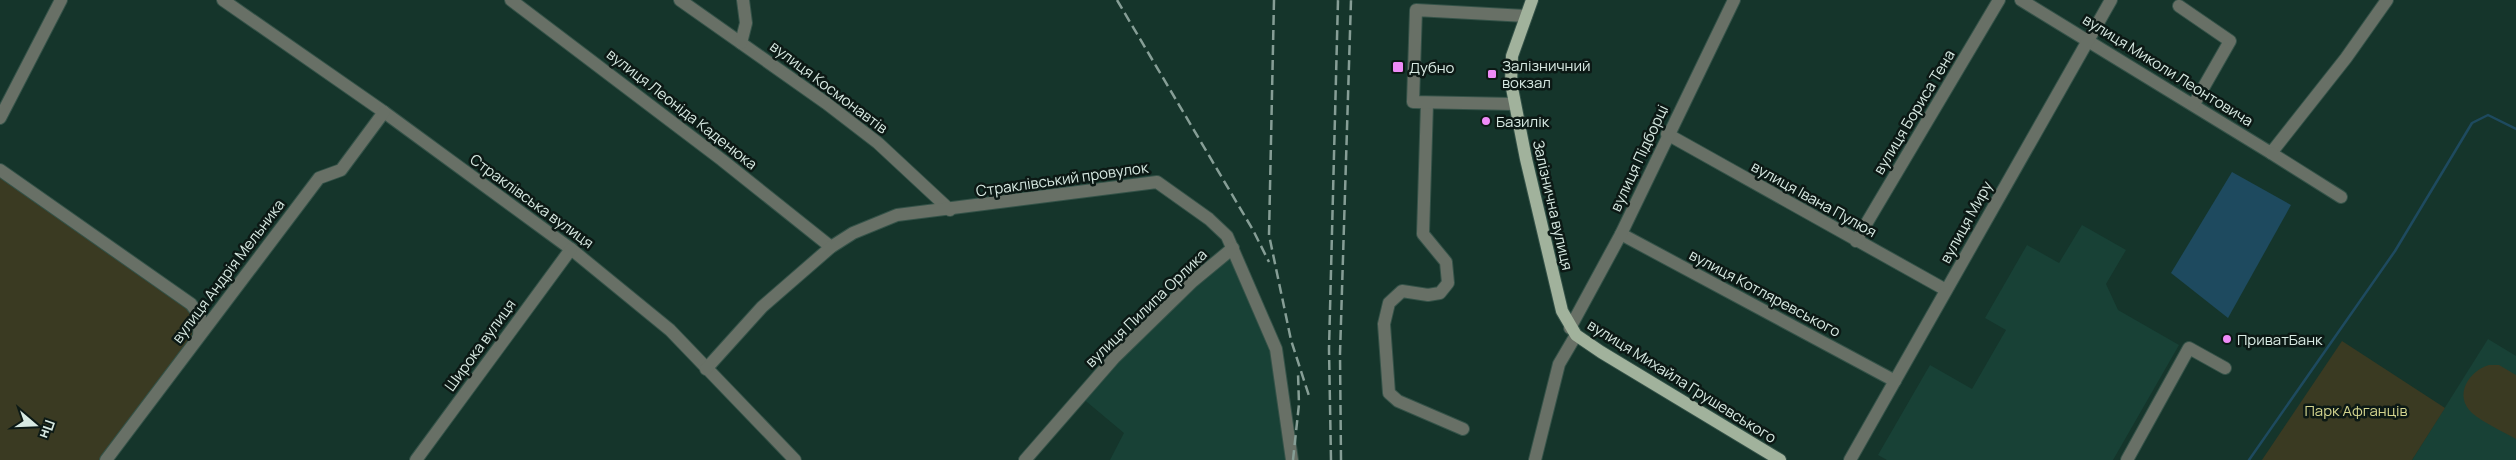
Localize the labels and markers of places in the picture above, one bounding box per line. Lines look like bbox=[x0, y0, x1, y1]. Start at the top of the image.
place label: Залізничний вокзал bbox=[1502, 55, 1591, 93]
place label: Дубно bbox=[1409, 57, 1455, 78]
marker: Дубно bbox=[1391, 60, 1405, 74]
marker: Залізничний вокзал bbox=[1486, 68, 1498, 80]
place label: Базилік bbox=[1496, 111, 1550, 132]
marker: Базилік bbox=[1480, 115, 1492, 127]
place label: ПриватБанк bbox=[2237, 329, 2323, 350]
marker: ПриватБанк bbox=[2221, 333, 2233, 345]

